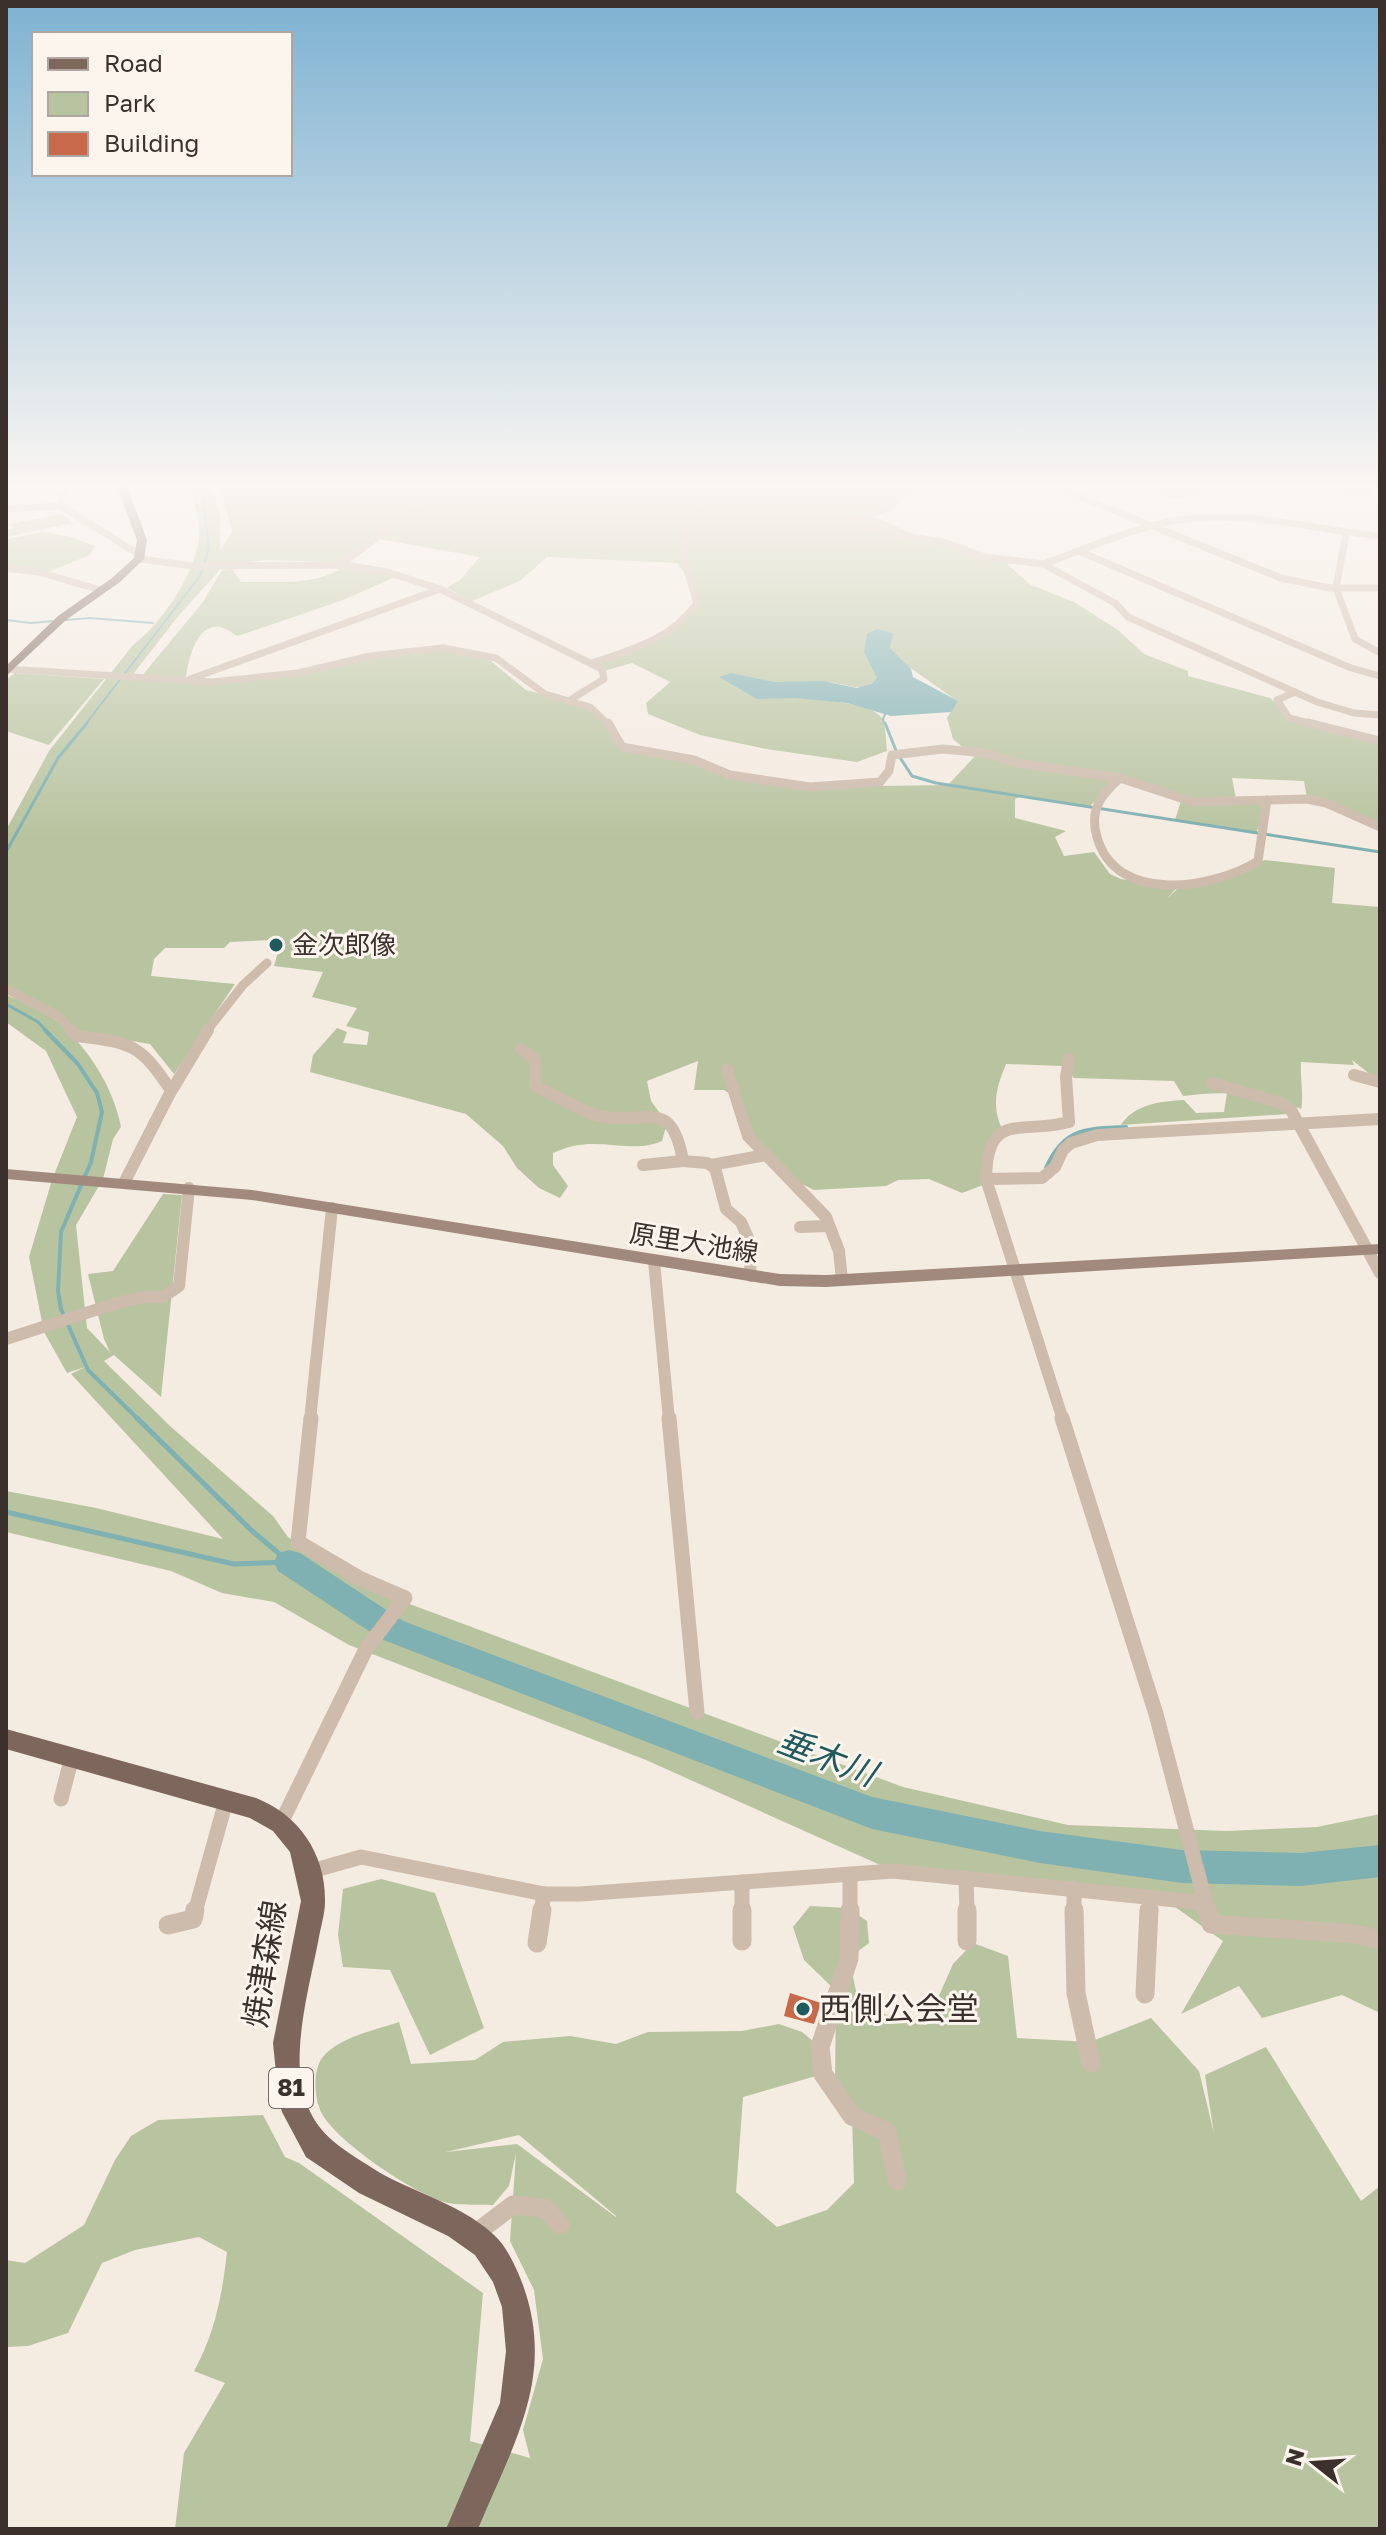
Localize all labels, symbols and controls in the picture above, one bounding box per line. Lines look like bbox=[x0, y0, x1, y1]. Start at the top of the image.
legend bbox=[32, 32, 292, 176]
text: Road bbox=[104, 48, 163, 77]
text: Park bbox=[104, 88, 156, 117]
text: Building bbox=[104, 128, 199, 157]
place label: 金次郎像 bbox=[292, 929, 396, 960]
marker: 金次郎像 bbox=[267, 936, 285, 954]
street label: 原里大池線 bbox=[627, 1217, 761, 1268]
water label: 垂木川 bbox=[773, 1719, 885, 1794]
street label: 焼津森線 bbox=[235, 1898, 293, 2030]
place label: 西側公会堂 bbox=[819, 1989, 979, 2027]
marker: 西側公会堂 bbox=[794, 2000, 812, 2018]
road number: 81 bbox=[269, 2068, 313, 2108]
north arrow bbox=[1274, 2423, 1354, 2503]
text: N bbox=[1279, 2445, 1310, 2469]

